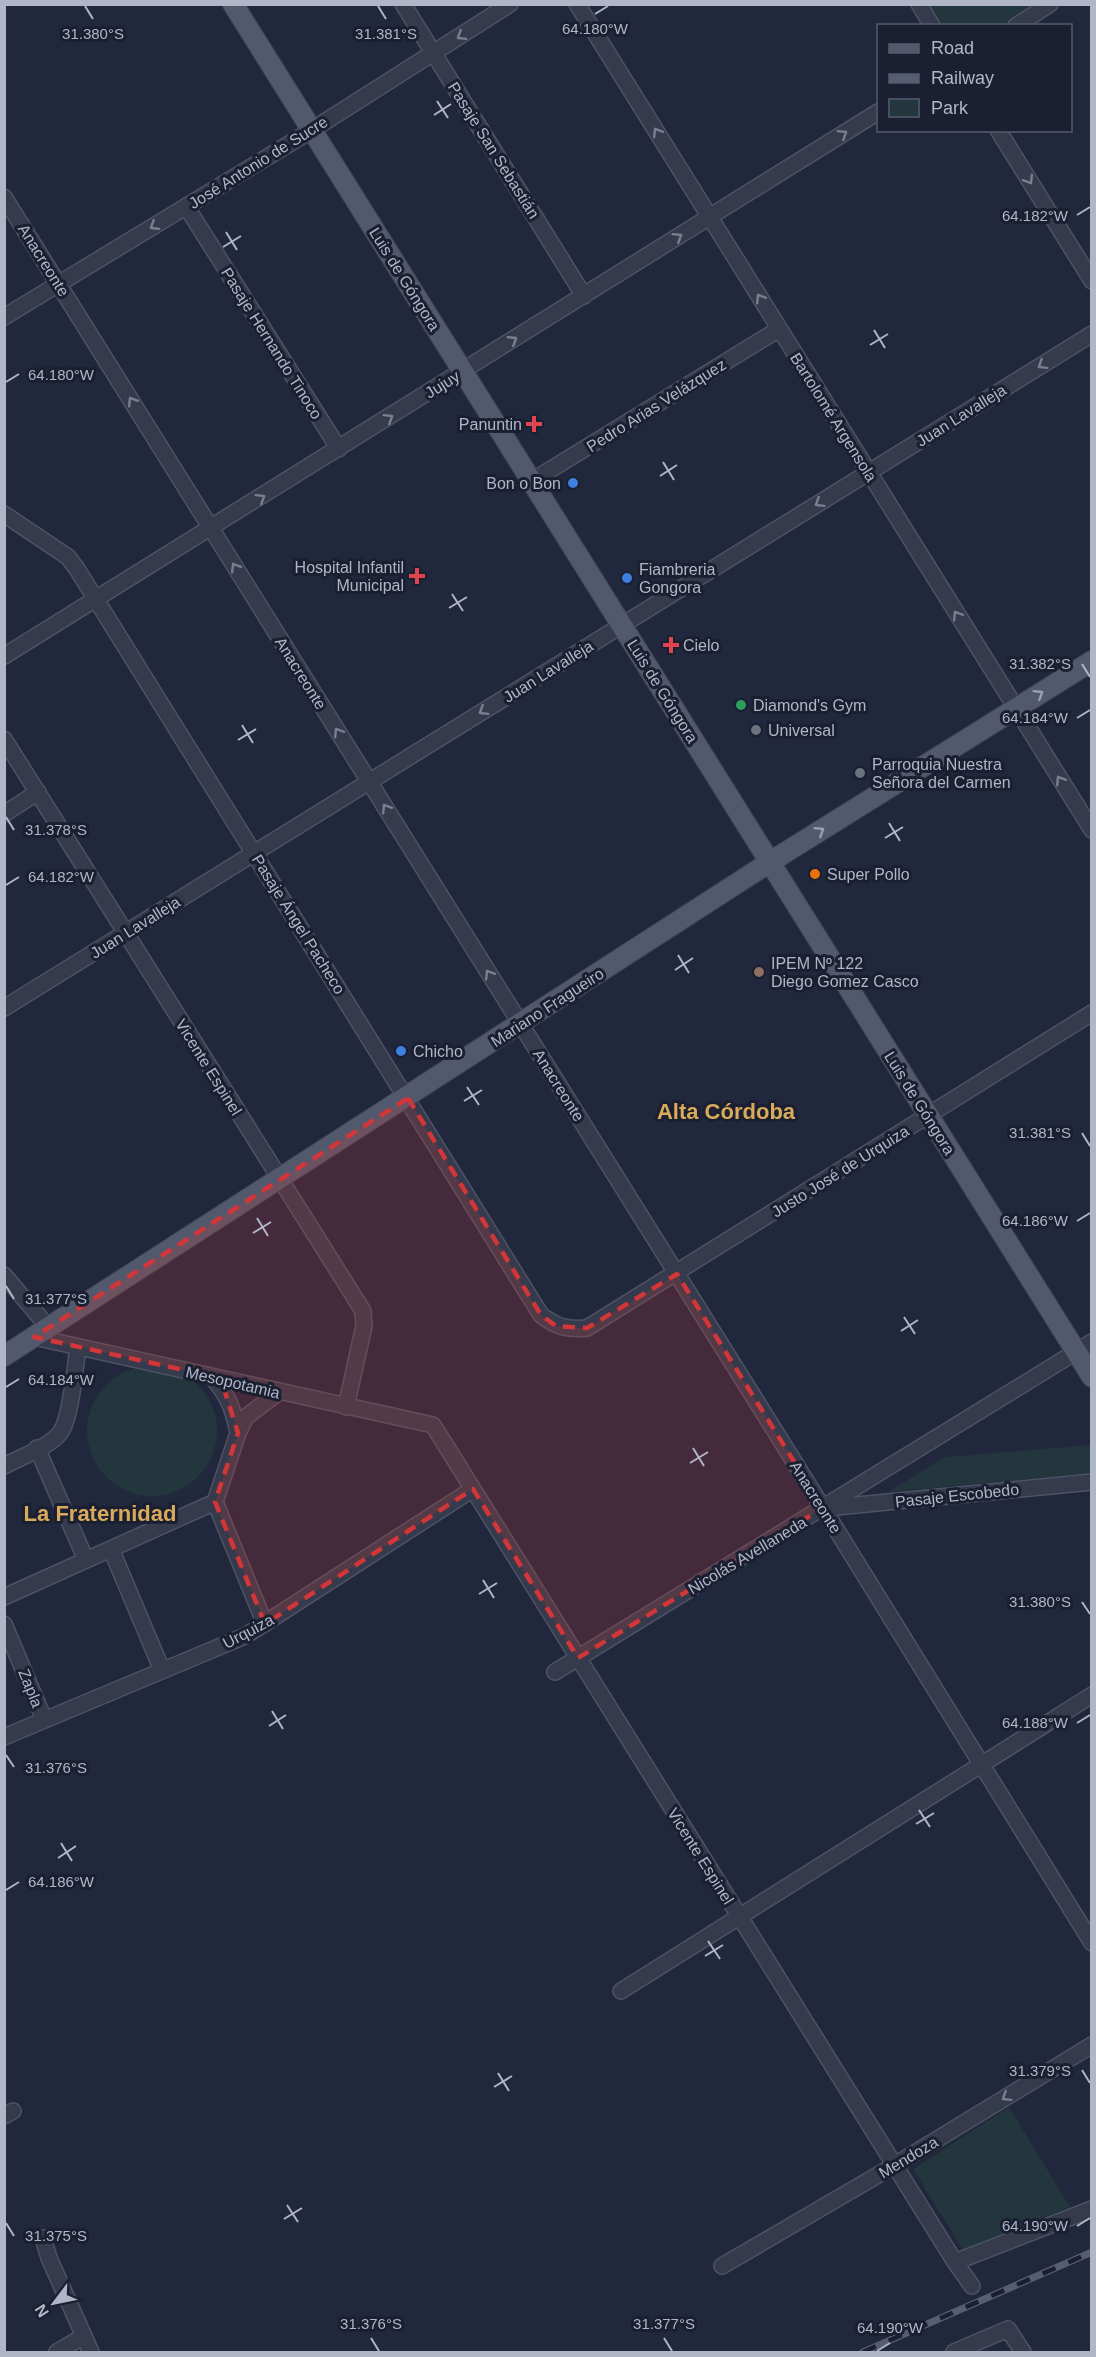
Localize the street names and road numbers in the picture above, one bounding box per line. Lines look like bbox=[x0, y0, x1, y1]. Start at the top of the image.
street label: Pasaje San Sebastián bbox=[445, 79, 543, 222]
street label: José Antonio de Sucre bbox=[186, 113, 331, 212]
street label: Anacreonte bbox=[15, 221, 73, 300]
street label: Luis de Góngora bbox=[366, 225, 443, 334]
street label: Pasaje Hernando Tinoco bbox=[218, 264, 325, 422]
street label: Bartolomé Argensola bbox=[787, 350, 880, 485]
street label: Pedro Arias Velázquez bbox=[583, 356, 729, 455]
street label: Jujuy bbox=[422, 367, 463, 402]
street label: Juan Lavalleja bbox=[913, 381, 1009, 450]
street label: Anacreonte bbox=[272, 634, 330, 713]
street label: Juan Lavalleja bbox=[500, 637, 596, 706]
street label: Luis de Góngora bbox=[624, 637, 701, 746]
street label: Pasaje Ángel Pacheco bbox=[249, 851, 349, 997]
street label: Juan Lavalleja bbox=[87, 893, 183, 962]
street label: Mariano Fragueiro bbox=[488, 965, 607, 1050]
street label: Vicente Espinel bbox=[172, 1016, 245, 1118]
street label: Anacreonte bbox=[530, 1046, 588, 1125]
street label: Luis de Góngora bbox=[881, 1049, 958, 1158]
street label: Justo José de Urquiza bbox=[769, 1122, 912, 1221]
street label: Mesopotamia bbox=[184, 1363, 282, 1402]
street label: Anacreonte bbox=[787, 1458, 845, 1537]
street label: Pasaje Escobedo bbox=[894, 1481, 1020, 1510]
street label: Nicolás Avellaneda bbox=[685, 1513, 810, 1597]
street label: Urquiza bbox=[220, 1611, 277, 1652]
street label: Zapla bbox=[15, 1666, 46, 1710]
street label: Vicente Espinel bbox=[664, 1805, 737, 1907]
street label: Mendoza bbox=[876, 2133, 941, 2182]

